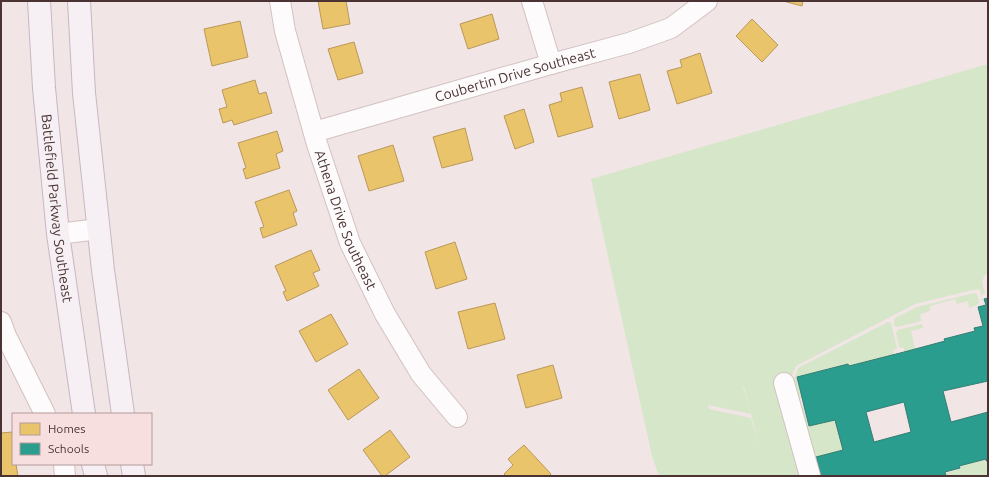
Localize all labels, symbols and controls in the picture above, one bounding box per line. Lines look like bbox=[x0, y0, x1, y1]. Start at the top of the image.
street label: Coubertin Drive Southeast bbox=[433, 44, 597, 105]
street label: Battlefield Parkway Southeast bbox=[39, 113, 76, 304]
street label: Athena Drive Southeast bbox=[312, 148, 380, 293]
legend bbox=[12, 413, 152, 465]
text: Homes bbox=[48, 422, 86, 435]
text: Schools bbox=[48, 442, 89, 455]

